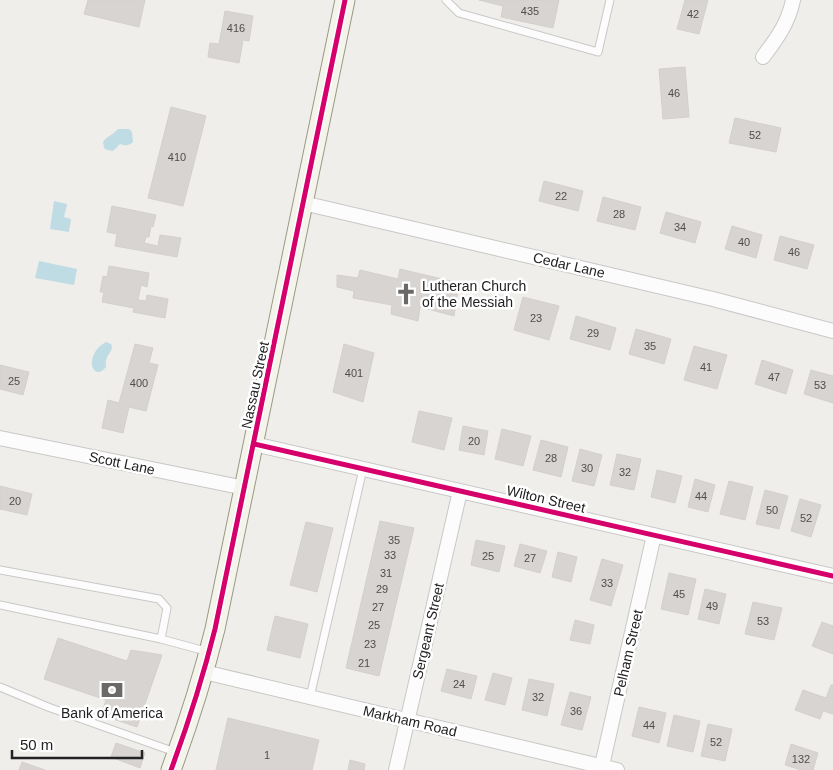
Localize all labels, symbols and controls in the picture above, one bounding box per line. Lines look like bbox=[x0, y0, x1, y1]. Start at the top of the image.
house number: 435 bbox=[521, 5, 539, 17]
house number: 42 bbox=[687, 8, 699, 20]
house number: 416 bbox=[227, 22, 245, 34]
house number: 46 bbox=[668, 87, 680, 99]
house number: 52 bbox=[749, 129, 761, 141]
house number: 410 bbox=[168, 151, 186, 163]
house number: 22 bbox=[555, 190, 567, 202]
house number: 28 bbox=[613, 208, 625, 220]
house number: 34 bbox=[674, 221, 686, 233]
house number: 40 bbox=[738, 236, 750, 248]
house number: 46 bbox=[788, 246, 800, 258]
street label: Cedar Lane bbox=[532, 249, 607, 281]
place label: Lutheran Church of the Messiah bbox=[422, 278, 526, 310]
church icon: Lutheran Church of the Messiah bbox=[393, 281, 419, 307]
house number: 23 bbox=[530, 312, 542, 324]
house number: 29 bbox=[587, 327, 599, 339]
street label: Nassau Street bbox=[238, 340, 272, 430]
house number: 35 bbox=[644, 340, 656, 352]
house number: 41 bbox=[700, 361, 712, 373]
house number: 401 bbox=[345, 367, 363, 379]
house number: 47 bbox=[768, 371, 780, 383]
house number: 25 bbox=[8, 375, 20, 387]
house number: 400 bbox=[130, 377, 148, 389]
house number: 53 bbox=[814, 379, 826, 391]
house number: 20 bbox=[468, 435, 480, 447]
street label: Scott Lane bbox=[88, 448, 157, 478]
house number: 28 bbox=[545, 452, 557, 464]
house number: 30 bbox=[581, 462, 593, 474]
house number: 32 bbox=[619, 466, 631, 478]
street label: Wilton Street bbox=[505, 482, 587, 516]
house number: 44 bbox=[695, 490, 707, 502]
house number: 20 bbox=[9, 495, 21, 507]
house number: 50 bbox=[766, 504, 778, 516]
house number: 52 bbox=[800, 512, 812, 524]
house number: 35 bbox=[388, 534, 400, 546]
house number: 33 bbox=[384, 549, 396, 561]
house number: 25 bbox=[482, 550, 494, 562]
house number: 27 bbox=[524, 552, 536, 564]
house number: 31 bbox=[380, 567, 392, 579]
house number: 33 bbox=[601, 577, 613, 589]
street label: Sergeant Street bbox=[409, 581, 447, 681]
house number: 29 bbox=[376, 583, 388, 595]
house number: 45 bbox=[673, 588, 685, 600]
house number: 49 bbox=[706, 600, 718, 612]
house number: 27 bbox=[372, 601, 384, 613]
street label: Pelham Street bbox=[610, 608, 646, 698]
house number: 53 bbox=[757, 615, 769, 627]
house number: 25 bbox=[368, 619, 380, 631]
house number: 23 bbox=[364, 638, 376, 650]
house number: 21 bbox=[358, 657, 370, 669]
bank icon: Bank of America bbox=[99, 677, 125, 703]
house number: 24 bbox=[453, 678, 465, 690]
house number: 32 bbox=[532, 691, 544, 703]
street label: Markham Road bbox=[362, 702, 458, 740]
place label: Bank of America bbox=[61, 705, 163, 721]
house number: 36 bbox=[570, 705, 582, 717]
house number: 44 bbox=[643, 719, 655, 731]
scale bar bbox=[12, 728, 142, 760]
text: 50 m bbox=[20, 736, 53, 753]
house number: 52 bbox=[710, 736, 722, 748]
house number: 1 bbox=[264, 749, 270, 761]
house number: 132 bbox=[792, 753, 810, 765]

